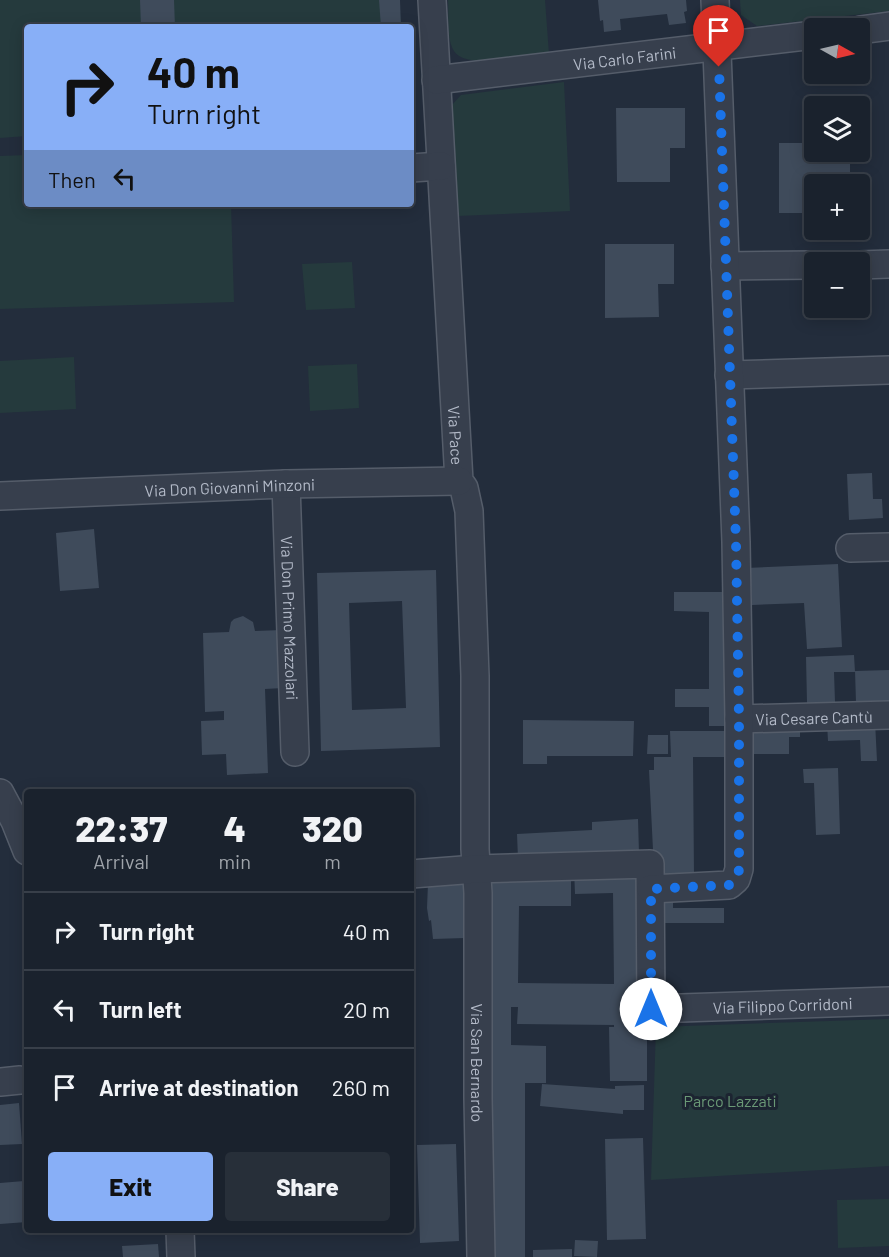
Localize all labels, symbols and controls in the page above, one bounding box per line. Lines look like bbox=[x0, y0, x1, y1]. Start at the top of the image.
pin bbox=[693, 5, 744, 67]
icon: arrive bbox=[702, 14, 735, 47]
north arrow bbox=[804, 18, 870, 84]
map controls bbox=[804, 18, 870, 318]
street label: Via Carlo Farini bbox=[572, 42, 677, 73]
text: 40 m bbox=[147, 46, 240, 96]
icon: right bbox=[48, 48, 126, 126]
button: layers bbox=[804, 96, 870, 162]
text: Turn right bbox=[147, 97, 261, 129]
icon: left bbox=[108, 162, 141, 195]
text: Then bbox=[48, 166, 96, 192]
button: + bbox=[804, 174, 870, 240]
button: − bbox=[804, 252, 870, 318]
street label: Via Pace bbox=[445, 405, 468, 465]
street label: Via Don Giovanni Minzoni bbox=[144, 474, 315, 499]
street label: Via Don Primo Mazzolari bbox=[278, 536, 303, 700]
street label: Via Cesare Cantù bbox=[755, 706, 873, 728]
text: 22:37 bbox=[75, 806, 167, 849]
text: 4 bbox=[223, 806, 246, 849]
text: 320 bbox=[302, 806, 363, 849]
text: Arrival bbox=[93, 849, 149, 873]
text: min bbox=[219, 849, 251, 873]
text: m bbox=[324, 849, 341, 873]
icon: right bbox=[48, 915, 81, 948]
text: Turn right bbox=[99, 918, 194, 944]
text: 40 m bbox=[343, 918, 390, 944]
position arrow bbox=[619, 977, 683, 1041]
icon: left bbox=[48, 993, 81, 1026]
street label: Via Filippo Corridoni bbox=[712, 993, 853, 1016]
text: Turn left bbox=[99, 996, 182, 1022]
text: 20 m bbox=[343, 996, 390, 1022]
street label: Via San Bernardo bbox=[469, 1004, 488, 1122]
icon: arrive bbox=[48, 1071, 81, 1104]
text: Arrive at destination bbox=[99, 1074, 298, 1100]
text: 260 m bbox=[332, 1074, 390, 1100]
park label: Parco Lazzati bbox=[683, 1091, 777, 1110]
button: Exit bbox=[48, 1152, 213, 1221]
button: Share bbox=[225, 1152, 390, 1221]

